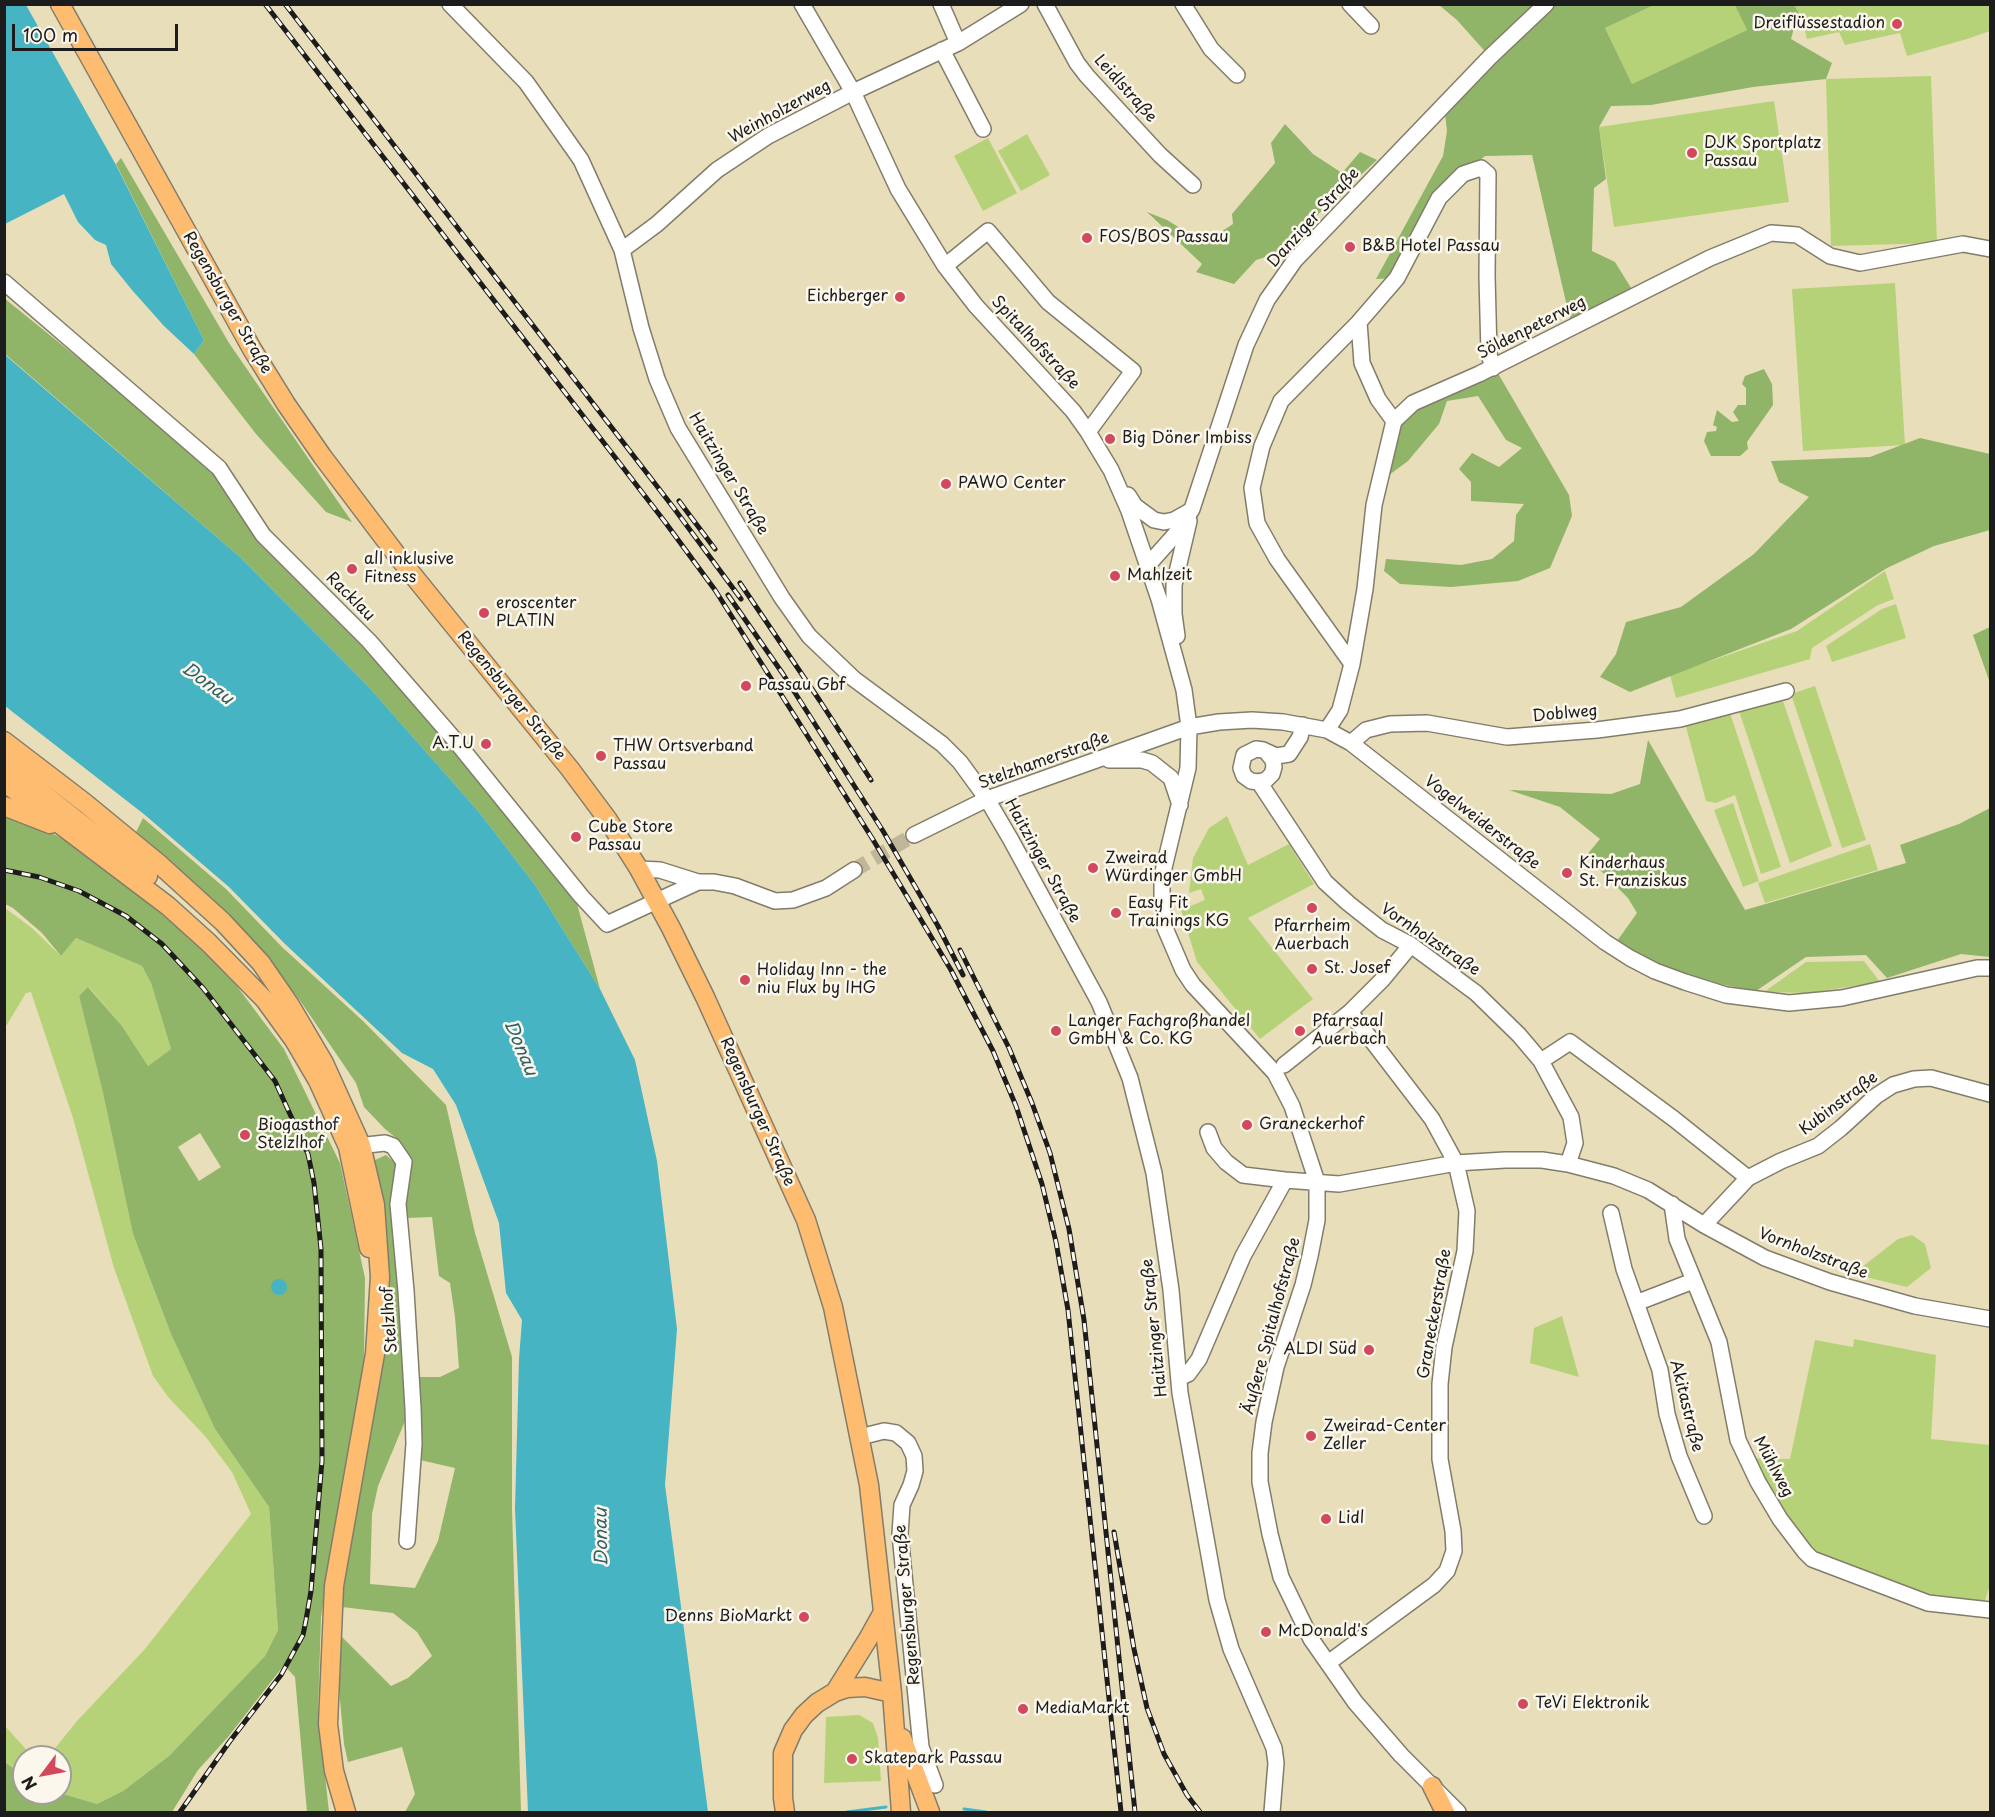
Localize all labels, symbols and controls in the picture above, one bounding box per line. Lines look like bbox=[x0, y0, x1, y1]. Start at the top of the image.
scale bar bbox=[15, 12, 182, 50]
place label: Dreiflüssestadion bbox=[1753, 14, 1885, 34]
marker: Dreiflüssestadion bbox=[1890, 17, 1904, 31]
text: 100 m bbox=[23, 21, 78, 48]
street label: Leidlstraße bbox=[1090, 51, 1160, 127]
street label: Weinholzerweg bbox=[726, 76, 834, 148]
place label: DJK Sportplatz Passau bbox=[1704, 134, 1821, 172]
marker: DJK Sportplatz Passau bbox=[1685, 146, 1699, 160]
street label: Danziger Straße bbox=[1264, 164, 1364, 272]
street label: Regensburger Straße bbox=[178, 228, 276, 378]
place label: FOS/BOS Passau bbox=[1099, 228, 1229, 248]
marker: FOS/BOS Passau bbox=[1080, 231, 1094, 245]
place label: B&B Hotel Passau bbox=[1362, 237, 1500, 257]
marker: B&B Hotel Passau bbox=[1343, 240, 1357, 254]
place label: Eichberger bbox=[807, 287, 888, 307]
marker: Eichberger bbox=[893, 290, 907, 304]
street label: Spitalhofstraße bbox=[987, 292, 1083, 394]
street label: Söldenpeterweg bbox=[1475, 292, 1589, 364]
street label: Haitzinger Straße bbox=[684, 409, 772, 539]
place label: Big Döner Imbiss bbox=[1122, 429, 1252, 449]
marker: Big Döner Imbiss bbox=[1103, 432, 1117, 446]
place label: PAWO Center bbox=[958, 474, 1066, 494]
marker: PAWO Center bbox=[939, 477, 953, 491]
place label: all inklusive Fitness bbox=[364, 550, 454, 588]
marker: all inklusive Fitness bbox=[345, 562, 359, 576]
place label: Mahlzeit bbox=[1127, 566, 1192, 586]
street label: Racklau bbox=[322, 569, 378, 625]
marker: Mahlzeit bbox=[1108, 569, 1122, 583]
place label: eroscenter PLATIN bbox=[496, 594, 576, 632]
marker: eroscenter PLATIN bbox=[477, 606, 491, 620]
street label: Regensburger Straße bbox=[453, 627, 569, 765]
water label: Donau bbox=[177, 658, 237, 710]
place label: Passau Gbf bbox=[758, 676, 845, 696]
marker: Passau Gbf bbox=[739, 679, 753, 693]
street label: Doblweg bbox=[1532, 702, 1598, 726]
street label: Stelzhamerstraße bbox=[976, 728, 1112, 794]
place label: A.T.U bbox=[432, 734, 474, 754]
marker: A.T.U bbox=[479, 737, 493, 751]
place label: THW Ortsverband Passau bbox=[613, 737, 754, 775]
marker: THW Ortsverband Passau bbox=[594, 749, 608, 763]
street label: Vogelweiderstraße bbox=[1420, 772, 1544, 874]
street label: Haitzinger Straße bbox=[1000, 795, 1084, 927]
place label: Cube Store Passau bbox=[588, 818, 673, 856]
marker: Cube Store Passau bbox=[569, 830, 583, 844]
place label: Zweirad Würdinger GmbH bbox=[1105, 849, 1242, 887]
place label: Kinderhaus St. Franziskus bbox=[1579, 854, 1687, 892]
marker: Zweirad Würdinger GmbH bbox=[1086, 861, 1100, 875]
marker: Kinderhaus St. Franziskus bbox=[1560, 866, 1574, 880]
place label: Easy Fit Trainings KG bbox=[1128, 894, 1229, 932]
street label: Vornholzstraße bbox=[1377, 900, 1483, 980]
marker: Pfarrheim Auerbach bbox=[1305, 901, 1319, 915]
marker: Easy Fit Trainings KG bbox=[1109, 906, 1123, 920]
place label: Pfarrheim Auerbach bbox=[1274, 917, 1350, 955]
place label: St. Josef bbox=[1324, 959, 1390, 979]
place label: Holiday Inn - the niu Flux by IHG bbox=[757, 961, 887, 999]
marker: St. Josef bbox=[1305, 962, 1319, 976]
marker: Holiday Inn - the niu Flux by IHG bbox=[738, 973, 752, 987]
place label: Langer Fachgroßhandel GmbH & Co. KG bbox=[1068, 1012, 1250, 1050]
place label: Pfarrsaal Auerbach bbox=[1312, 1012, 1387, 1050]
water label: Donau bbox=[499, 1017, 541, 1079]
marker: Langer Fachgroßhandel GmbH & Co. KG bbox=[1049, 1024, 1063, 1038]
marker: Pfarrsaal Auerbach bbox=[1293, 1024, 1307, 1038]
street label: Regensburger Straße bbox=[715, 1035, 799, 1189]
street label: Kubinstraße bbox=[1796, 1068, 1882, 1140]
place label: Graneckerhof bbox=[1259, 1115, 1364, 1135]
place label: Biogasthof Stelzlhof bbox=[257, 1116, 339, 1154]
marker: Graneckerhof bbox=[1240, 1118, 1254, 1132]
marker: Biogasthof Stelzlhof bbox=[238, 1128, 252, 1142]
street label: Vornholzstraße bbox=[1756, 1224, 1870, 1284]
street label: Äußere Spitalhofstraße bbox=[1239, 1235, 1305, 1417]
street label: Graneckerstraße bbox=[1414, 1248, 1456, 1380]
street label: Haitzinger Straße bbox=[1138, 1258, 1172, 1398]
street label: Stelzlhof bbox=[378, 1286, 402, 1354]
place label: ALDI Süd bbox=[1284, 1340, 1357, 1360]
marker: ALDI Süd bbox=[1362, 1343, 1376, 1357]
street label: Akitastraße bbox=[1665, 1358, 1707, 1454]
place label: Zweirad-Center Zeller bbox=[1323, 1417, 1446, 1455]
marker: Zweirad-Center Zeller bbox=[1304, 1429, 1318, 1443]
street label: Mühlweg bbox=[1749, 1433, 1797, 1501]
water label: Donau bbox=[591, 1508, 613, 1566]
place label: Lidl bbox=[1338, 1509, 1364, 1529]
marker: Lidl bbox=[1319, 1512, 1333, 1526]
street label: Regensburger Straße bbox=[891, 1524, 925, 1686]
place label: Denns BioMarkt bbox=[665, 1607, 792, 1627]
marker: Denns BioMarkt bbox=[797, 1610, 811, 1624]
place label: McDonald's bbox=[1278, 1622, 1368, 1642]
marker: McDonald's bbox=[1259, 1625, 1273, 1639]
place label: TeVi Elektronik bbox=[1535, 1694, 1650, 1714]
marker: TeVi Elektronik bbox=[1516, 1697, 1530, 1711]
place label: MediaMarkt bbox=[1035, 1699, 1129, 1719]
marker: MediaMarkt bbox=[1016, 1702, 1030, 1716]
north arrow bbox=[12, 1745, 72, 1805]
place label: Skatepark Passau bbox=[864, 1749, 1002, 1769]
marker: Skatepark Passau bbox=[845, 1752, 859, 1766]
text: N bbox=[15, 1772, 42, 1795]

